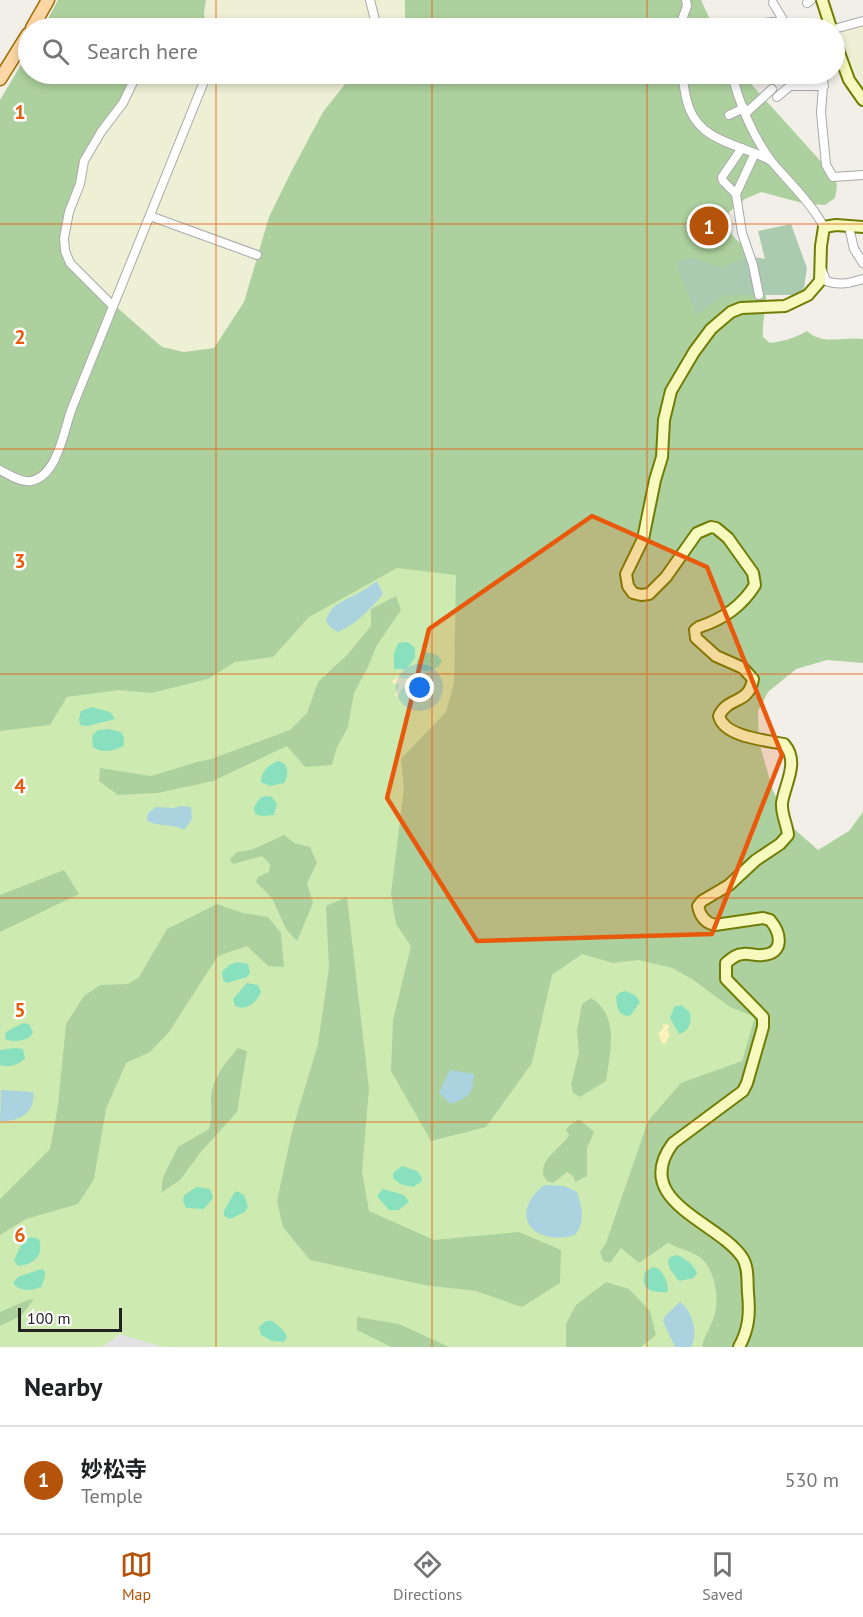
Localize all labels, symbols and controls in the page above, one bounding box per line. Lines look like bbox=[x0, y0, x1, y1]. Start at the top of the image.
search box bbox=[18, 18, 845, 84]
icon: search bbox=[39, 35, 72, 68]
text: Search here bbox=[87, 37, 198, 65]
text: 1 bbox=[14, 99, 26, 125]
pin: 1 bbox=[690, 204, 728, 248]
text: 2 bbox=[14, 324, 26, 350]
text: 3 bbox=[14, 548, 26, 574]
your location bbox=[405, 673, 434, 702]
text: 4 bbox=[14, 773, 26, 799]
text: 5 bbox=[14, 997, 26, 1023]
text: 6 bbox=[14, 1222, 26, 1248]
scale bar bbox=[18, 1305, 122, 1332]
text: 100 m bbox=[27, 1308, 70, 1328]
text: Nearby bbox=[24, 1370, 102, 1403]
text: 妙松寺 bbox=[81, 1455, 147, 1483]
text: 1 bbox=[38, 1467, 49, 1493]
text: 530 m bbox=[785, 1467, 839, 1493]
text: Temple bbox=[81, 1483, 143, 1509]
tab: Map bbox=[120, 1548, 153, 1604]
tab: Directions bbox=[393, 1548, 462, 1604]
tab: Saved bbox=[702, 1548, 743, 1604]

